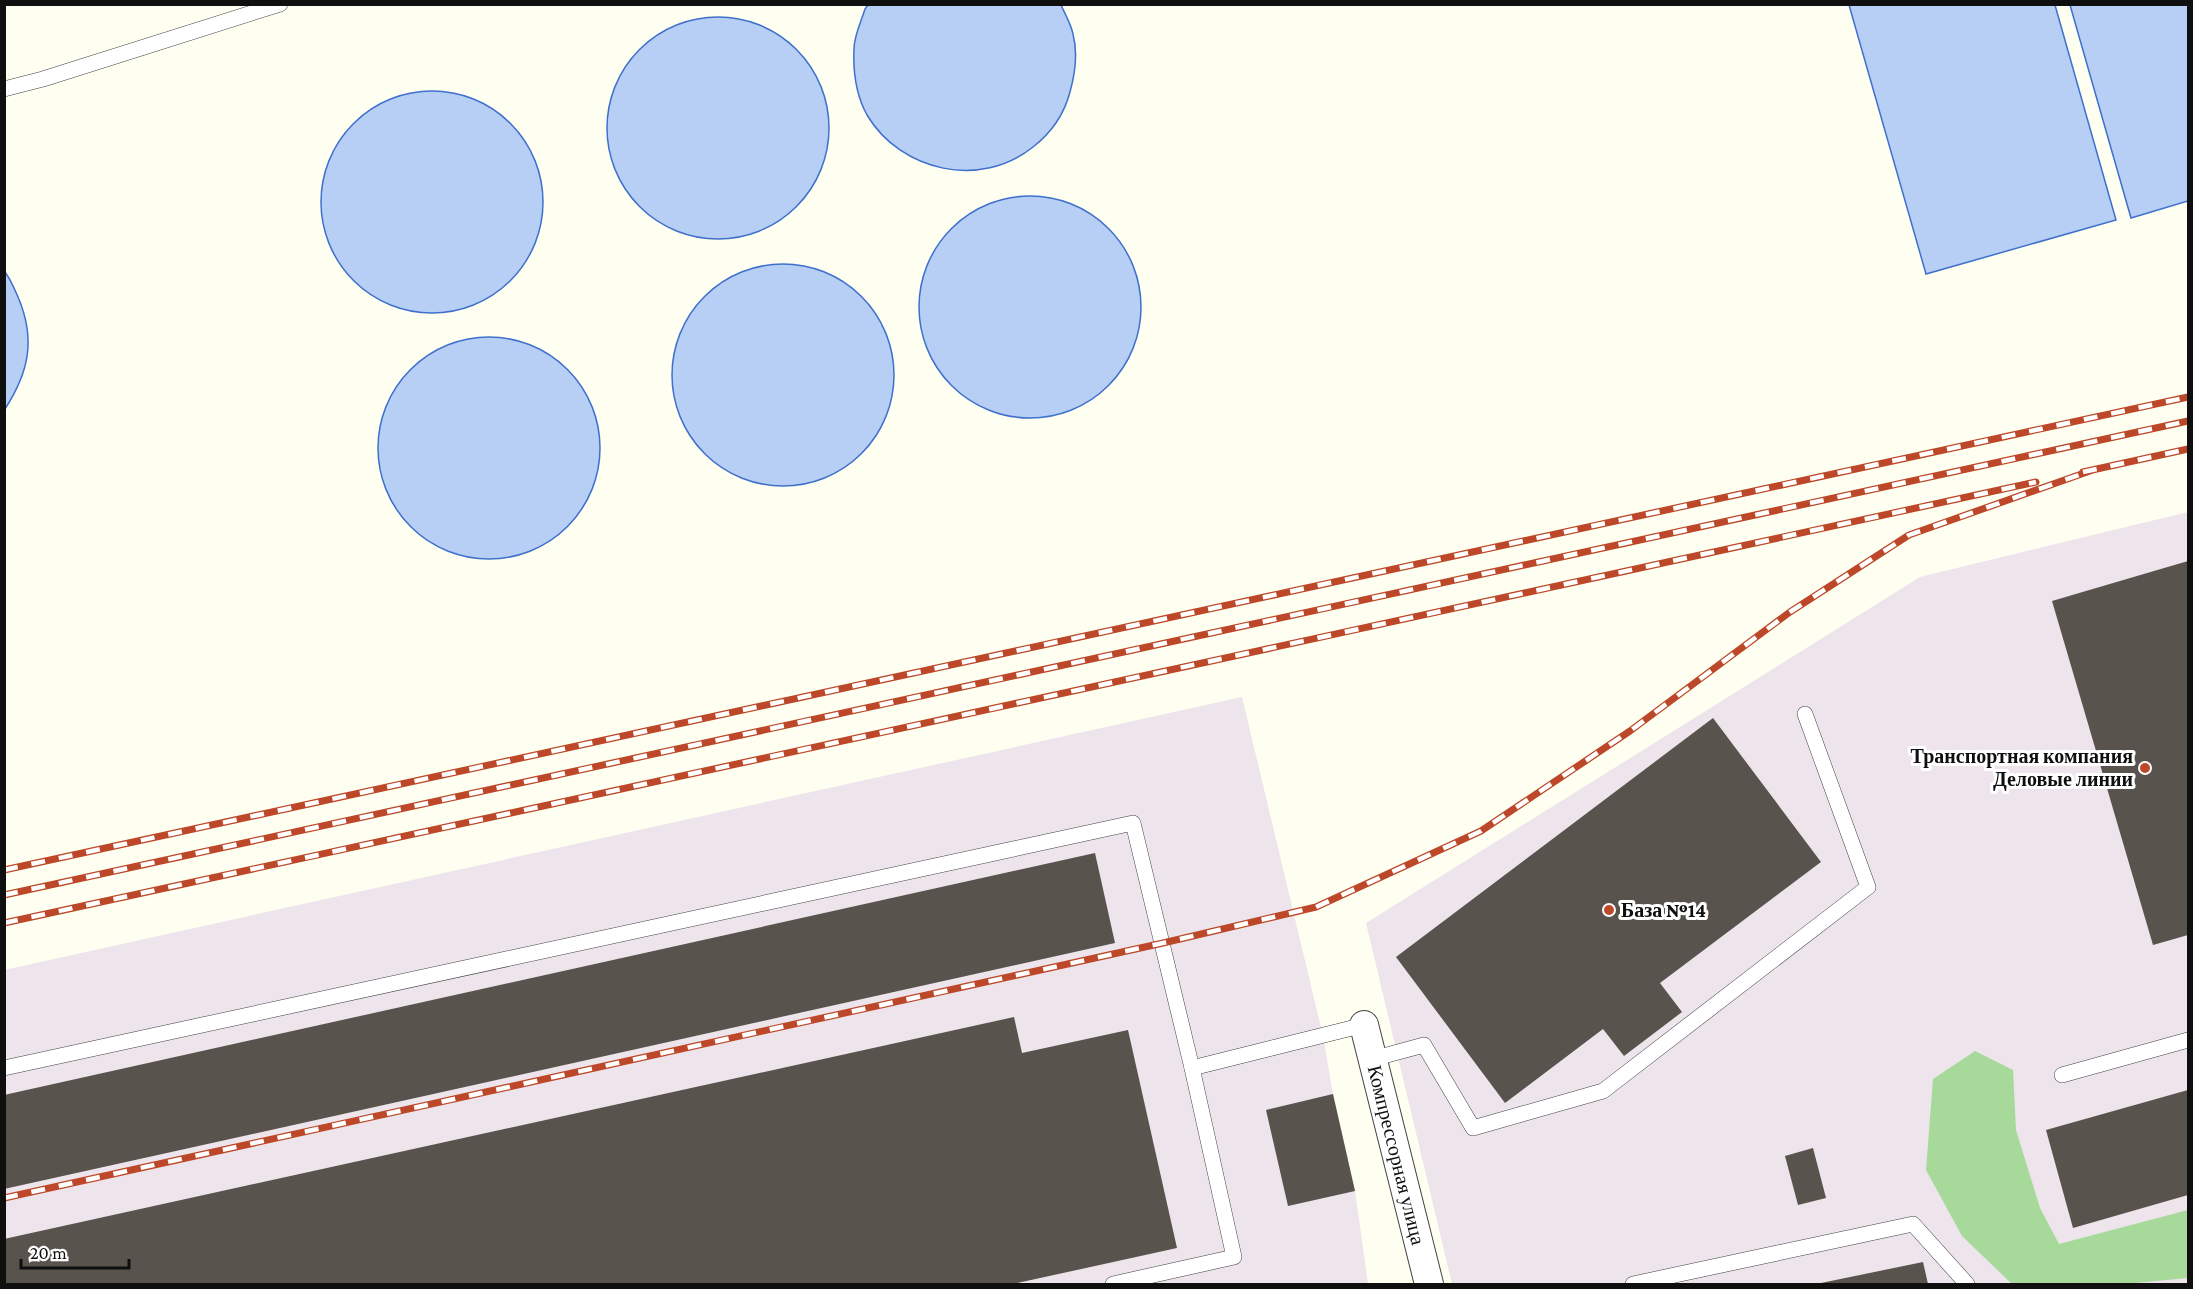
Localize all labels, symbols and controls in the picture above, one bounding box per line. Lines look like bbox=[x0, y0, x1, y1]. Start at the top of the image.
place label: Транспортная компания Деловые линии bbox=[1911, 745, 2133, 791]
marker: Транспортная компания Деловые линии bbox=[2138, 761, 2152, 775]
place label: База №14 bbox=[1621, 899, 1706, 921]
marker: База №14 bbox=[1602, 903, 1616, 917]
street label: Компрессорная улица bbox=[1364, 1063, 1430, 1247]
scale bar bbox=[21, 1232, 129, 1270]
text: 20 m bbox=[30, 1243, 67, 1263]

